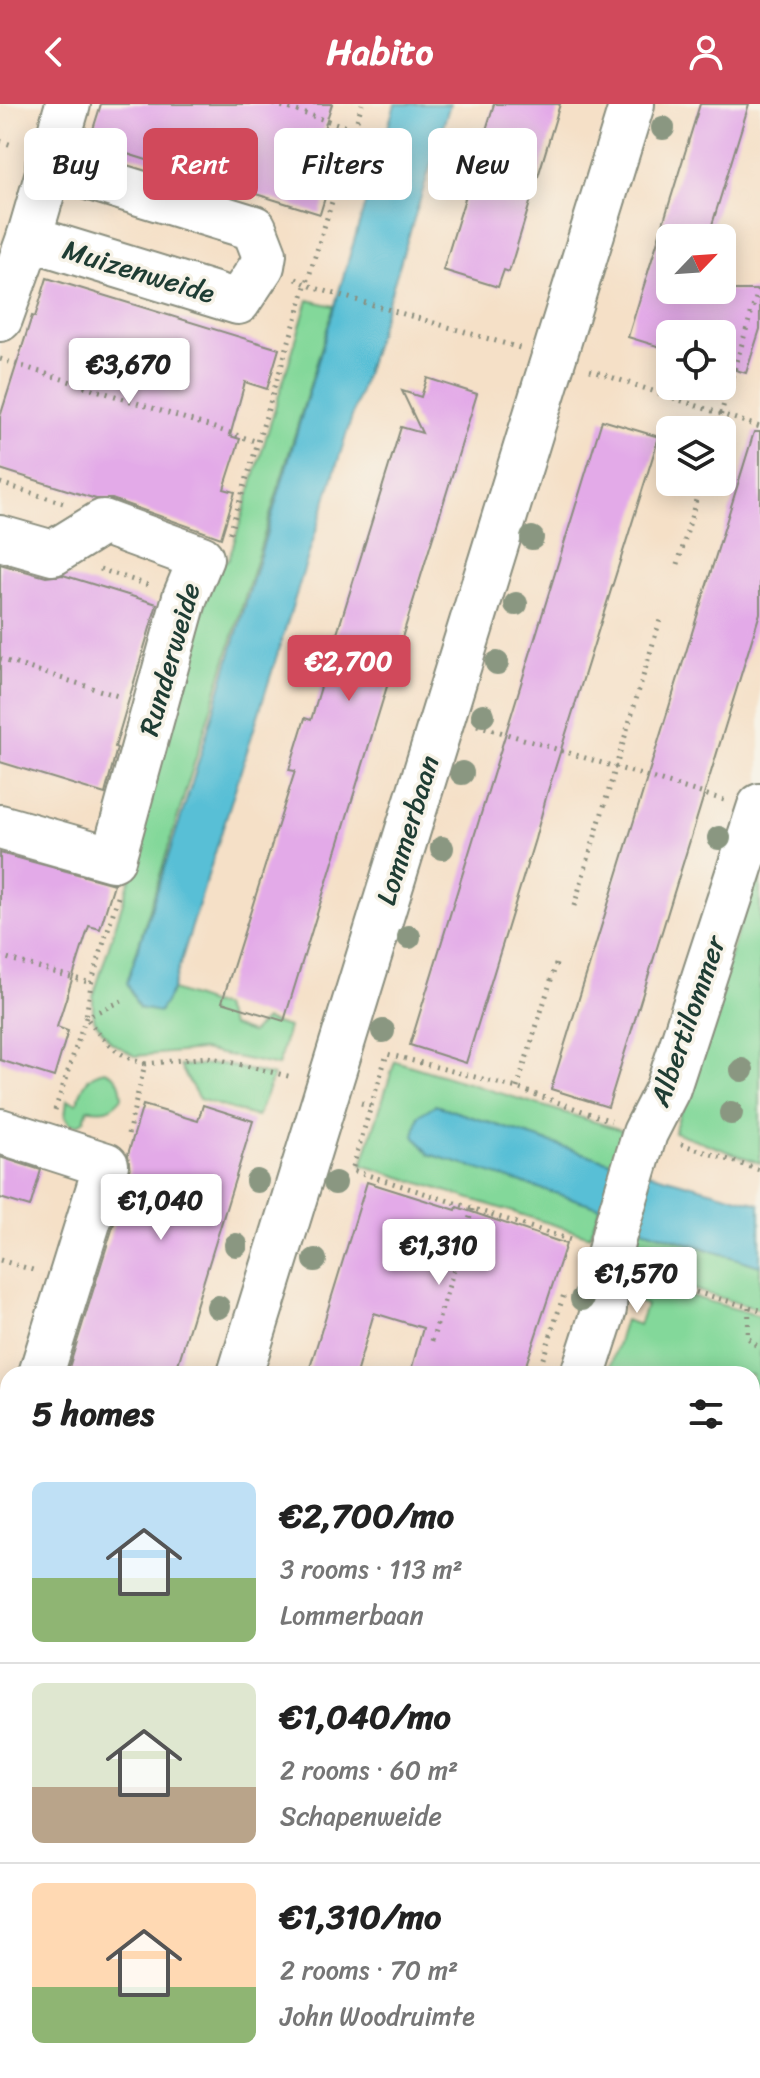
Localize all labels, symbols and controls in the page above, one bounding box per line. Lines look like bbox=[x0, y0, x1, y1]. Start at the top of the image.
text: Habito bbox=[327, 20, 433, 84]
icon: back bbox=[32, 30, 76, 74]
icon: person bbox=[684, 30, 728, 74]
chip: Buy bbox=[24, 128, 127, 200]
chip: Rent bbox=[143, 128, 258, 200]
chip: Filters bbox=[274, 128, 412, 200]
chip: New bbox=[428, 128, 537, 200]
north arrow bbox=[656, 224, 736, 304]
map controls bbox=[656, 224, 736, 496]
street label: Muizenweide bbox=[57, 225, 221, 318]
button: locate bbox=[656, 320, 736, 400]
pin: €3,670 bbox=[64, 338, 194, 406]
text: €3,670 bbox=[87, 341, 171, 387]
button: layers bbox=[656, 416, 736, 496]
street label: Runderweide bbox=[124, 577, 215, 742]
pin: €2,700 bbox=[284, 635, 414, 703]
text: €2,700 bbox=[306, 638, 392, 684]
street label: Lommerbaan bbox=[361, 749, 454, 911]
street label: Albertilommer bbox=[635, 928, 740, 1114]
pin: €1,040 bbox=[96, 1174, 226, 1242]
text: €1,040 bbox=[119, 1177, 203, 1223]
pin: €1,310 bbox=[374, 1219, 504, 1287]
text: €1,310 bbox=[400, 1222, 478, 1268]
pin: €1,570 bbox=[572, 1247, 702, 1315]
text: €1,570 bbox=[596, 1250, 678, 1296]
text: 5 homes bbox=[32, 1384, 154, 1444]
icon: filters bbox=[684, 1392, 728, 1436]
text: €2,700/mo bbox=[280, 1486, 454, 1546]
icon: home bbox=[96, 1514, 192, 1610]
text: 3 rooms · 113 m² bbox=[280, 1546, 463, 1592]
text: Lommerbaan bbox=[280, 1592, 424, 1638]
text: €1,040/mo bbox=[280, 1687, 451, 1747]
icon: home bbox=[96, 1715, 192, 1811]
text: 2 rooms · 60 m² bbox=[280, 1747, 458, 1793]
text: Schapenweide bbox=[280, 1793, 442, 1839]
text: €1,310/mo bbox=[280, 1887, 441, 1947]
icon: home bbox=[96, 1915, 192, 2011]
text: 2 rooms · 70 m² bbox=[280, 1947, 458, 1993]
text: John Woodruimte bbox=[280, 1993, 475, 2039]

